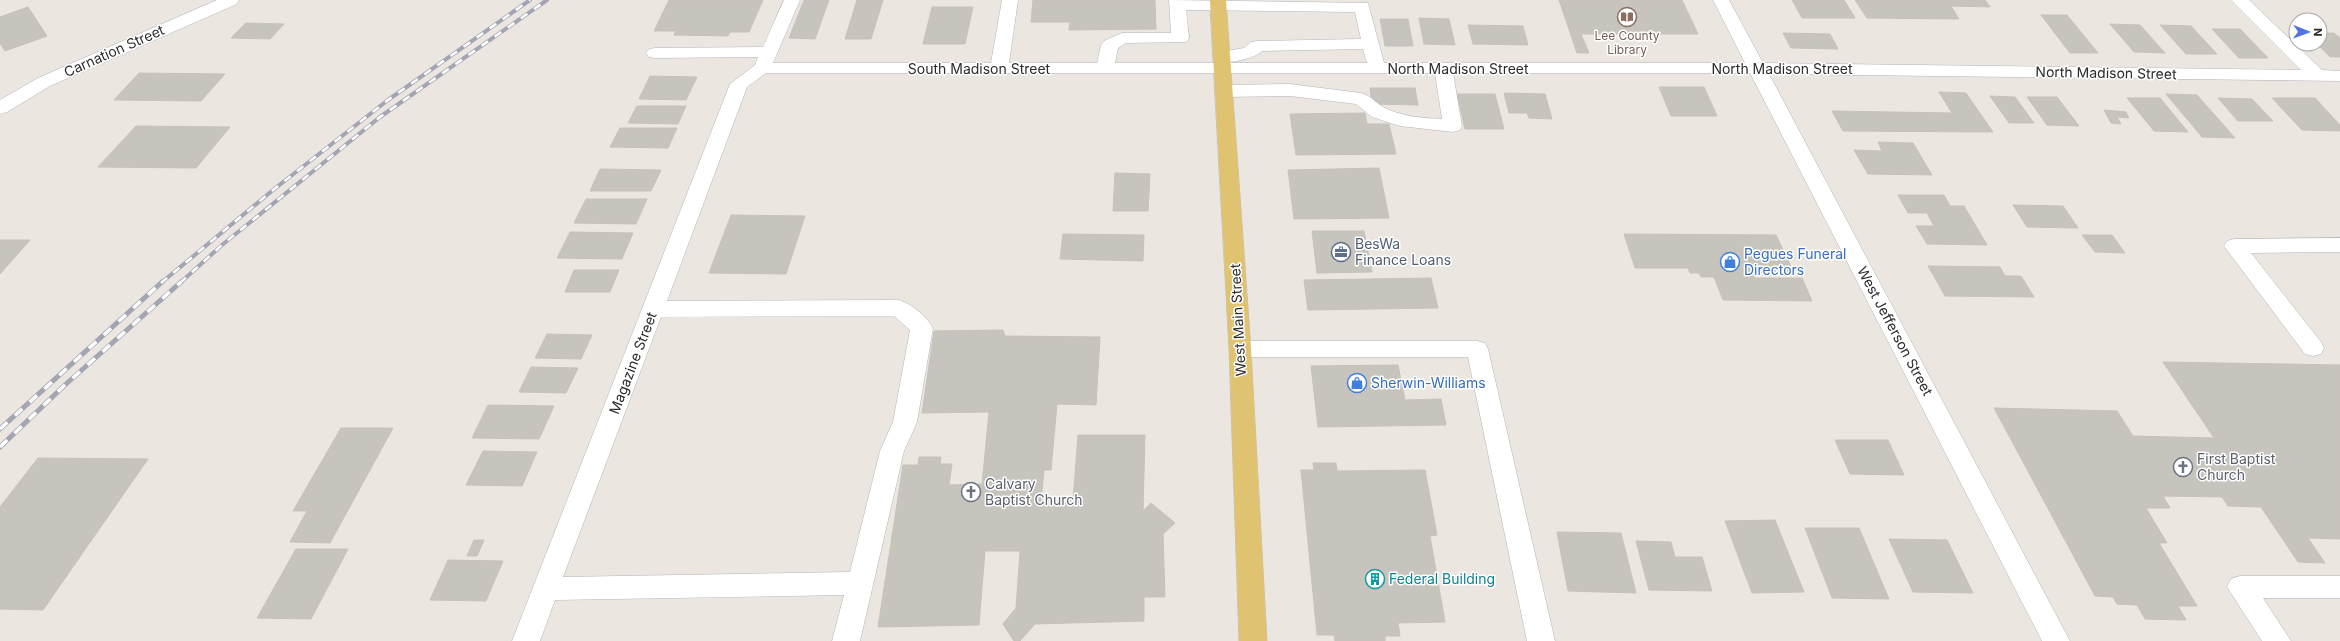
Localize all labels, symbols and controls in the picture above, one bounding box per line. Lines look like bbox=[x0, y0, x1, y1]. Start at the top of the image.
library icon: Lee County Library bbox=[1616, 6, 1638, 28]
north arrow bbox=[2288, 12, 2328, 52]
street label: Carnation Street bbox=[61, 21, 167, 80]
place label: Lee County Library bbox=[1594, 28, 1660, 57]
text: N bbox=[2311, 28, 2325, 36]
street label: South Madison Street bbox=[908, 60, 1051, 77]
street label: North Madison Street bbox=[1387, 60, 1529, 77]
street label: North Madison Street bbox=[1711, 60, 1853, 77]
street label: North Madison Street bbox=[2035, 63, 2177, 82]
place label: BesWa Finance Loans bbox=[1355, 235, 1451, 268]
office icon: BesWa Finance Loans bbox=[1330, 241, 1352, 263]
place label: Pegues Funeral Directors bbox=[1744, 245, 1846, 278]
shop icon: Pegues Funeral Directors bbox=[1719, 251, 1741, 273]
street label: West Main Street bbox=[1226, 263, 1249, 377]
street label: West Jefferson Street bbox=[1854, 263, 1937, 399]
street label: Magazine Street bbox=[605, 309, 660, 416]
shop icon: Sherwin-Williams bbox=[1346, 372, 1368, 394]
place label: Sherwin-Williams bbox=[1371, 374, 1486, 391]
place label: First Baptist Church bbox=[2197, 450, 2276, 483]
church icon: First Baptist Church bbox=[2172, 456, 2194, 478]
place label: Calvary Baptist Church bbox=[985, 475, 1083, 508]
church icon: Calvary Baptist Church bbox=[960, 481, 982, 503]
building icon: Federal Building bbox=[1364, 568, 1386, 590]
place label: Federal Building bbox=[1389, 570, 1495, 587]

